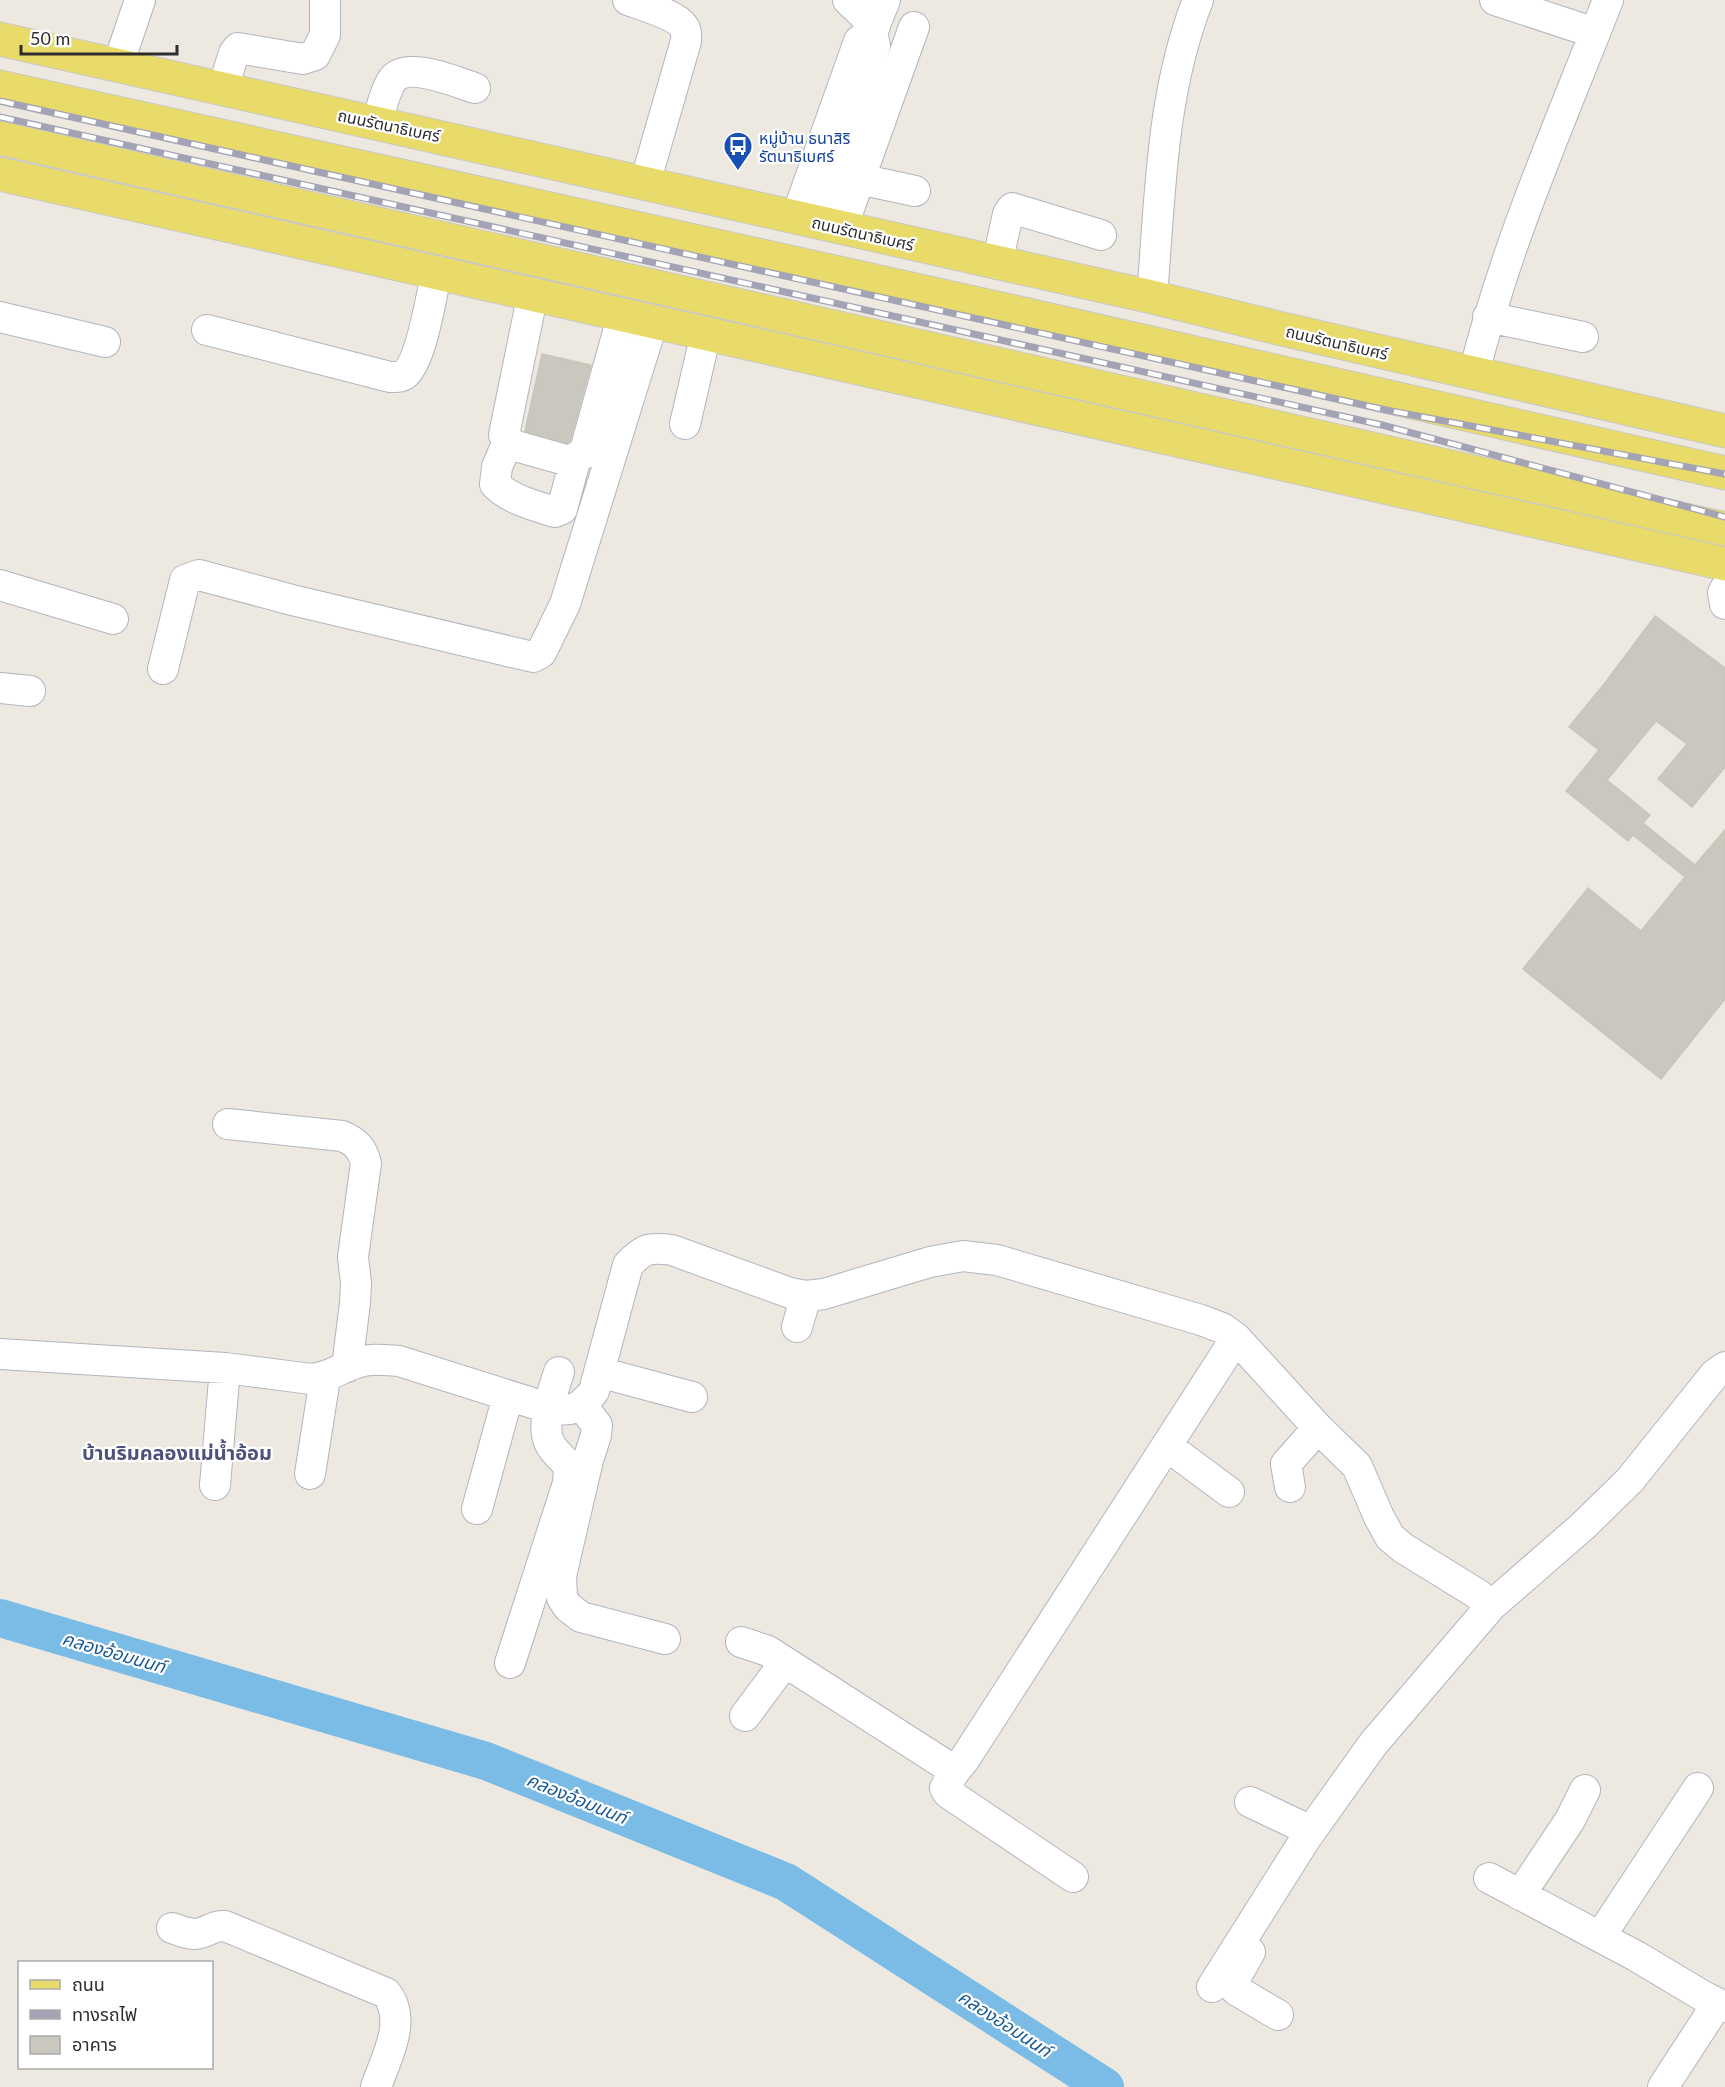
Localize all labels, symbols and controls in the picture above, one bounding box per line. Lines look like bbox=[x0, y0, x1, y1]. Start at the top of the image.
scale bar bbox=[21, 18, 177, 56]
text: 50 m bbox=[30, 27, 70, 49]
street label: ถนนรัตนาธิเบศร์ bbox=[336, 105, 443, 145]
place label: หมู่บ้าน ธนาสิริ รัตนาธิเบศร์ bbox=[759, 128, 850, 165]
bus stop icon: หมู่บ้าน ธนาสิริ รัตนาธิเบศร์ bbox=[722, 130, 754, 172]
street label: ถนนรัตนาธิเบศร์ bbox=[810, 212, 917, 254]
street label: ถนนรัตนาธิเบศร์ bbox=[1284, 321, 1391, 363]
district label: บ้านริมคลองแม่น้ำอ้อม bbox=[82, 1439, 272, 1464]
water label: คลองอ้อมนนท์ bbox=[60, 1627, 171, 1678]
water label: คลองอ้อมนนท์ bbox=[524, 1768, 633, 1829]
legend bbox=[18, 1961, 213, 2069]
text: ถนน bbox=[72, 1973, 105, 1995]
water label: คลองอ้อมนนท์ bbox=[955, 1985, 1058, 2063]
text: ทางรถไฟ bbox=[72, 2003, 137, 2025]
text: อาคาร bbox=[72, 2033, 117, 2055]

